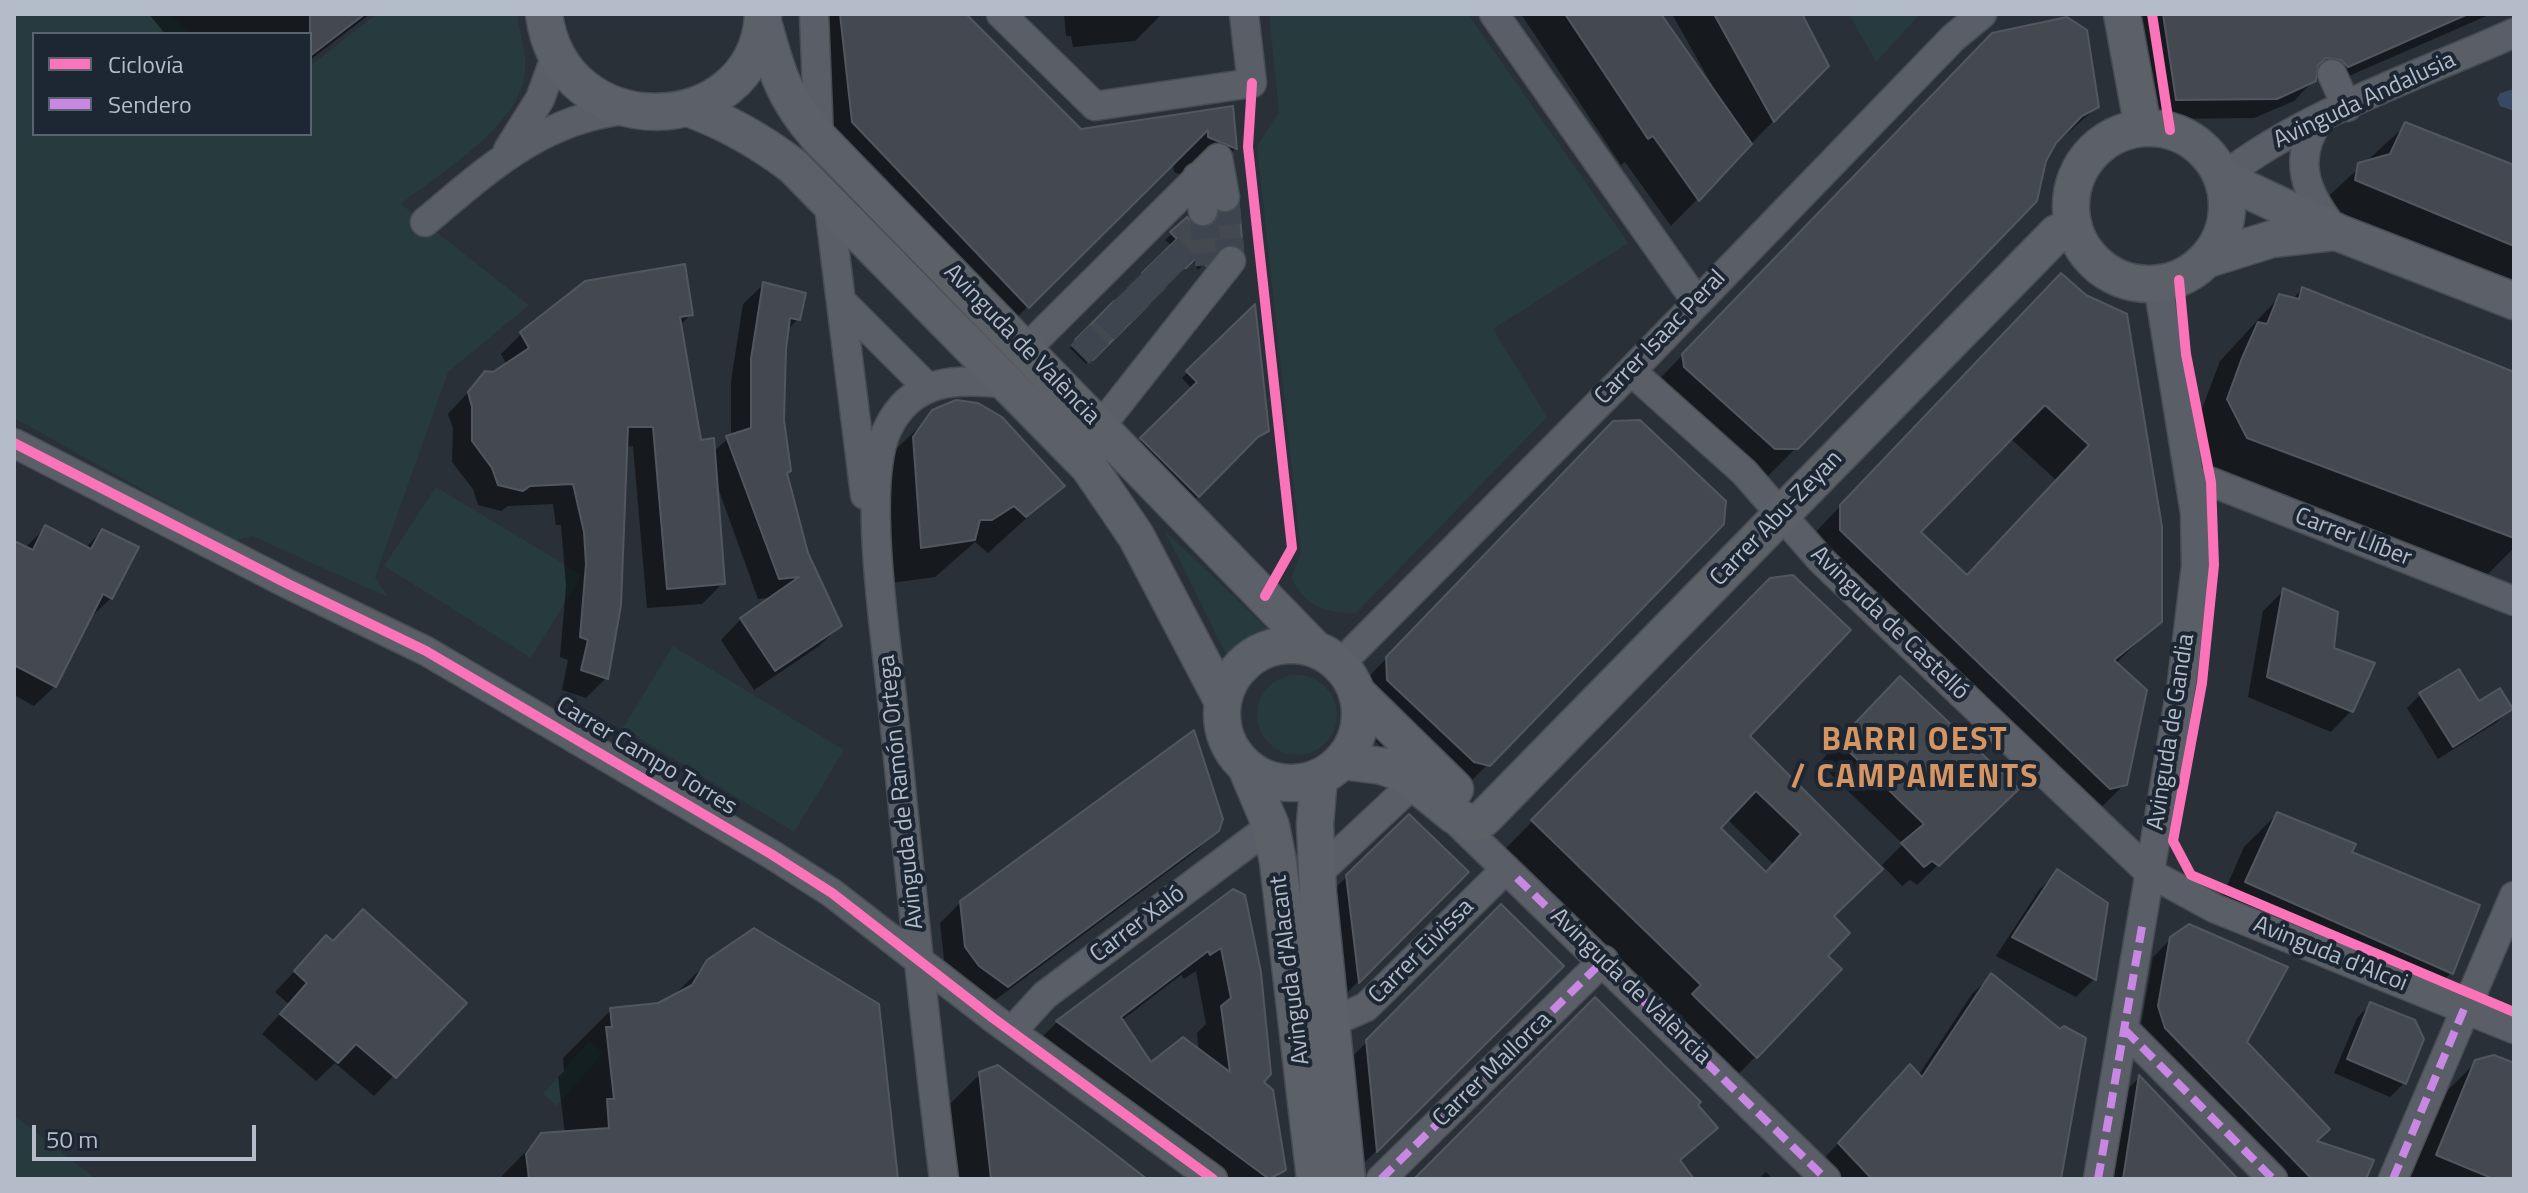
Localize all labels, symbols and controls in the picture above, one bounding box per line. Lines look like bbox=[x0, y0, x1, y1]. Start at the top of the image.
legend bbox=[32, 32, 312, 136]
text: Ciclovía bbox=[108, 46, 184, 82]
street label: Avinguda Andalusia bbox=[2270, 46, 2460, 156]
text: Sendero bbox=[108, 86, 192, 122]
street label: Avinguda de València bbox=[937, 259, 1105, 431]
street label: Carrer Isaac Peral bbox=[1589, 265, 1733, 411]
street label: Carrer Abu-Zeyan bbox=[1705, 445, 1849, 593]
street label: Carrer Llíber bbox=[2291, 503, 2415, 573]
street label: Avinguda de Castelló bbox=[1804, 541, 1974, 707]
street label: Avinguda de Gandia bbox=[2142, 632, 2202, 832]
street label: Avinguda de Ramón Ortega bbox=[873, 654, 931, 930]
street label: Carrer Campo Torres bbox=[550, 692, 742, 822]
district label: BARRI OEST / CAMPAMENTS bbox=[1790, 723, 2040, 798]
street label: Avinguda d'Alacant bbox=[1265, 874, 1317, 1066]
street label: Carrer Xaló bbox=[1085, 880, 1191, 970]
street label: Carrer Eivissa bbox=[1363, 893, 1481, 1011]
street label: Avinguda de València bbox=[1544, 903, 1716, 1071]
street label: Avinguda d'Alcoi bbox=[2249, 911, 2411, 999]
street label: Carrer Mallorca bbox=[1428, 1006, 1558, 1134]
scale bar bbox=[36, 1109, 260, 1159]
text: 50 m bbox=[46, 1121, 98, 1157]

